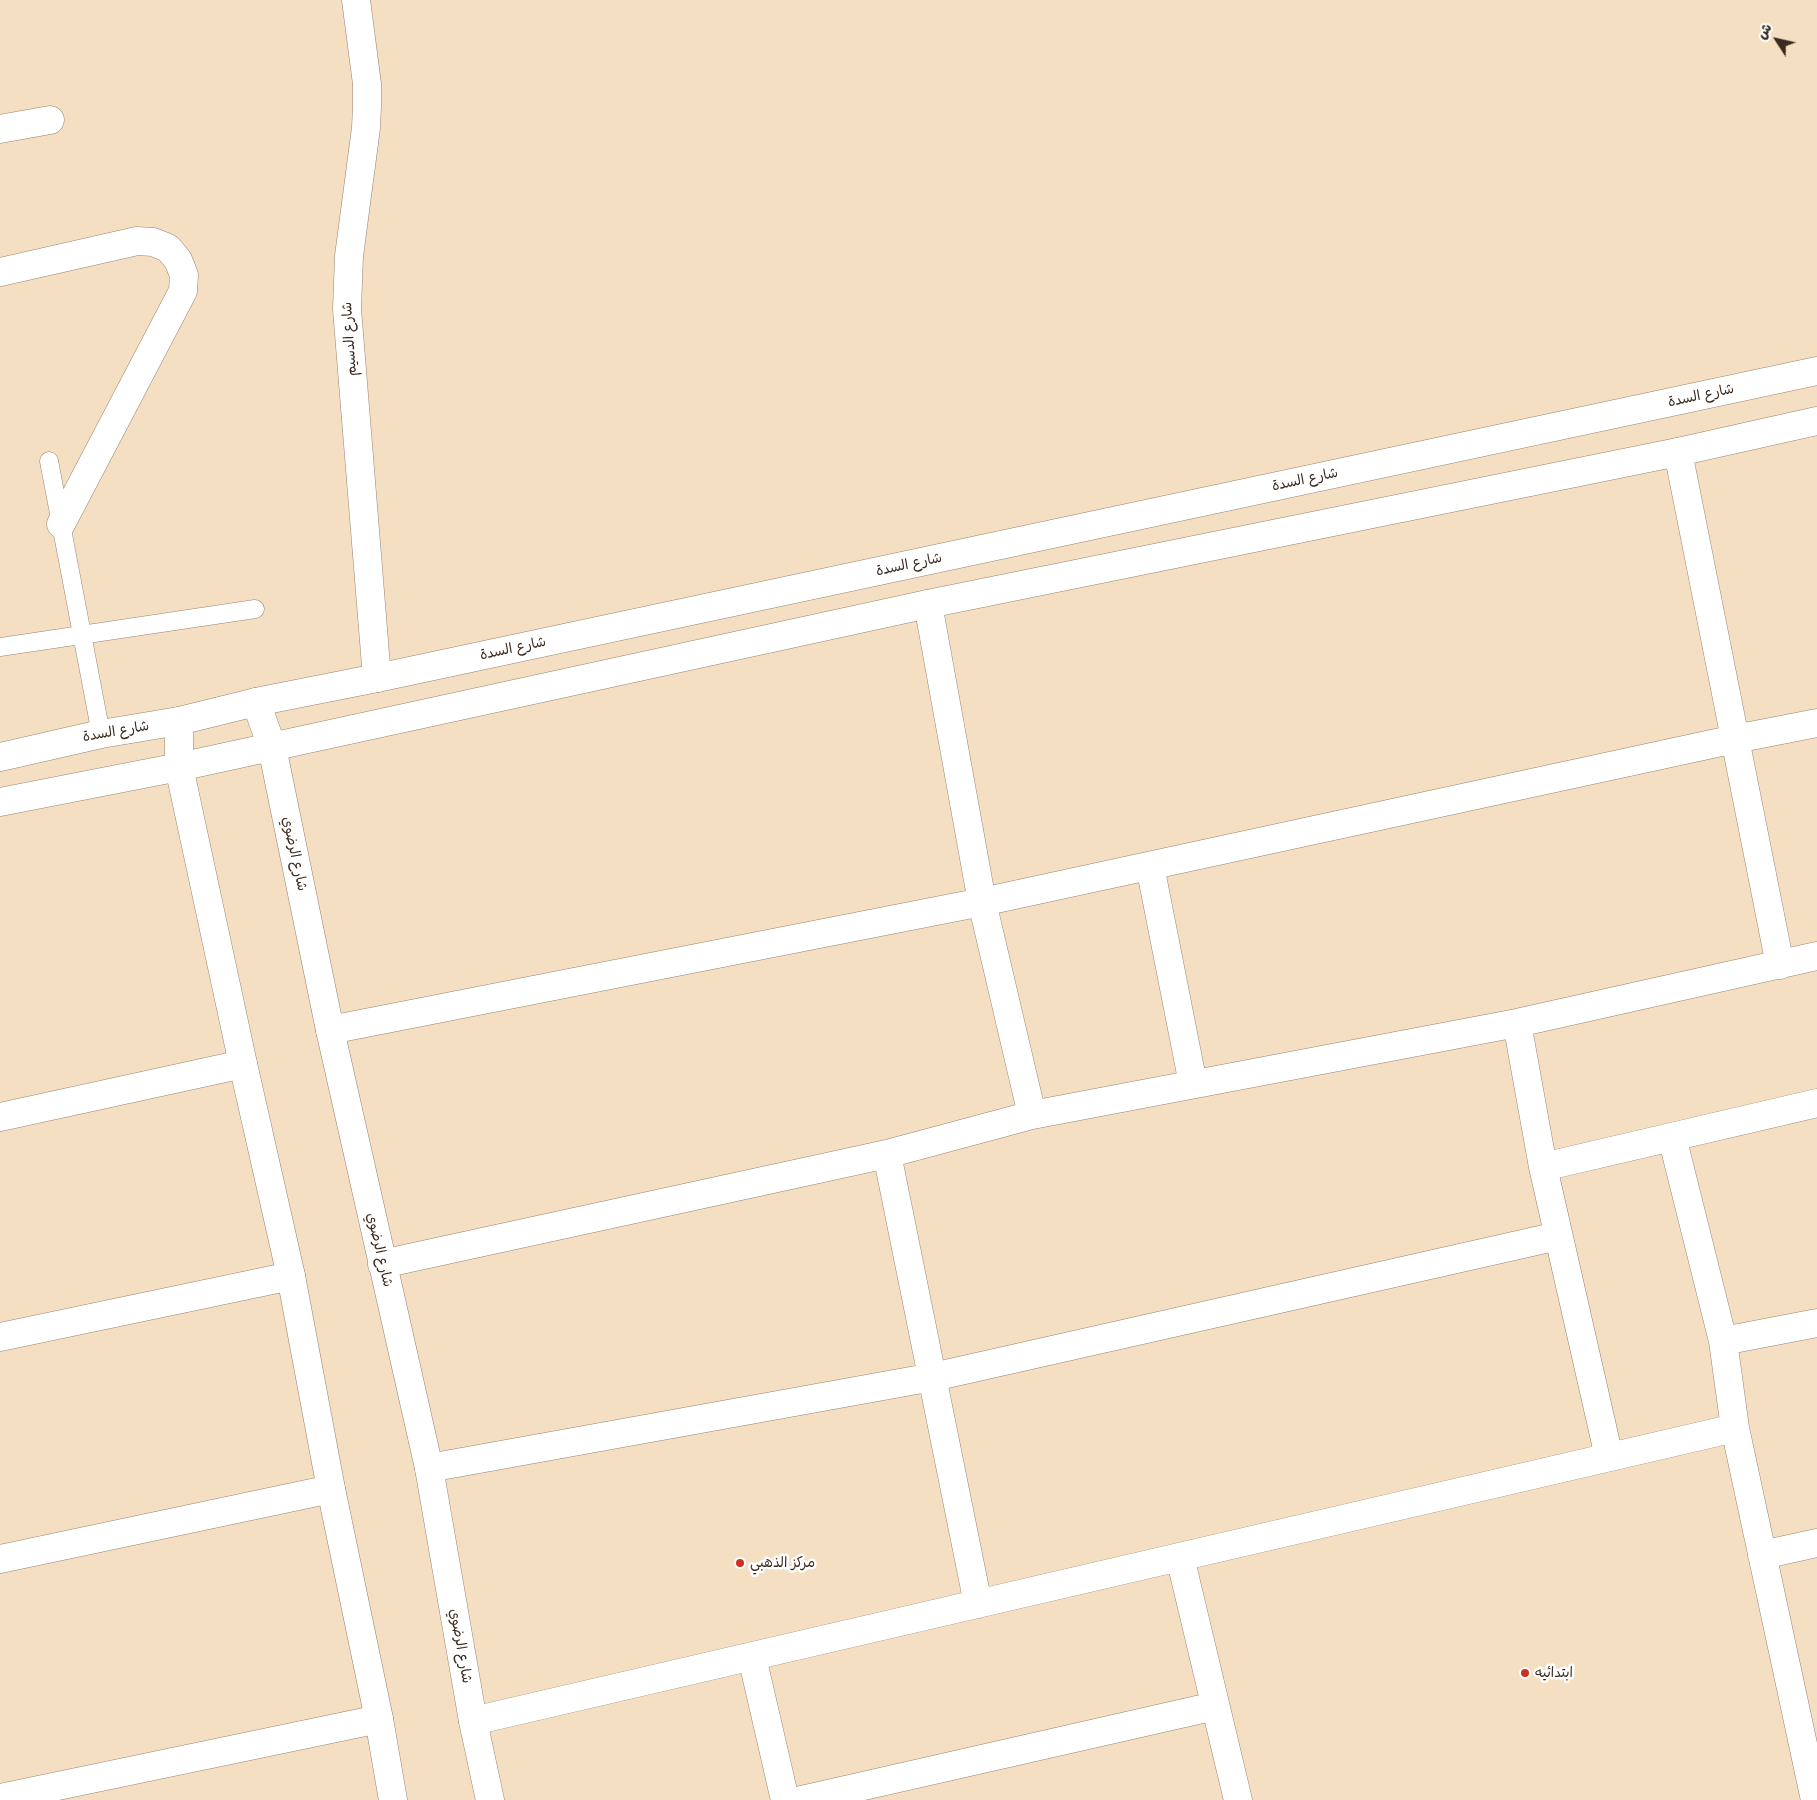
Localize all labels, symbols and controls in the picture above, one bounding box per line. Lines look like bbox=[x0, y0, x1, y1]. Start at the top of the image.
north arrow bbox=[1752, 15, 1802, 65]
text: ش bbox=[1753, 20, 1776, 42]
street label: شارع الدسيم bbox=[339, 301, 361, 377]
street label: شارع السدة bbox=[1666, 381, 1736, 411]
street label: شارع السدة bbox=[1270, 465, 1340, 495]
street label: شارع السدة bbox=[874, 550, 944, 580]
street label: شارع السدة bbox=[478, 634, 548, 664]
street label: شارع السدة bbox=[81, 718, 151, 746]
street label: شارع الرضوي bbox=[278, 815, 310, 893]
street label: شارع الرضوي bbox=[362, 1211, 396, 1289]
place label: مركز الذهبي bbox=[750, 1555, 815, 1571]
marker: مركز الذهبي bbox=[734, 1557, 746, 1569]
street label: شارع الرضوي bbox=[445, 1607, 475, 1685]
place label: ابتدائيه bbox=[1535, 1665, 1573, 1681]
marker: ابتدائيه bbox=[1519, 1667, 1531, 1679]

